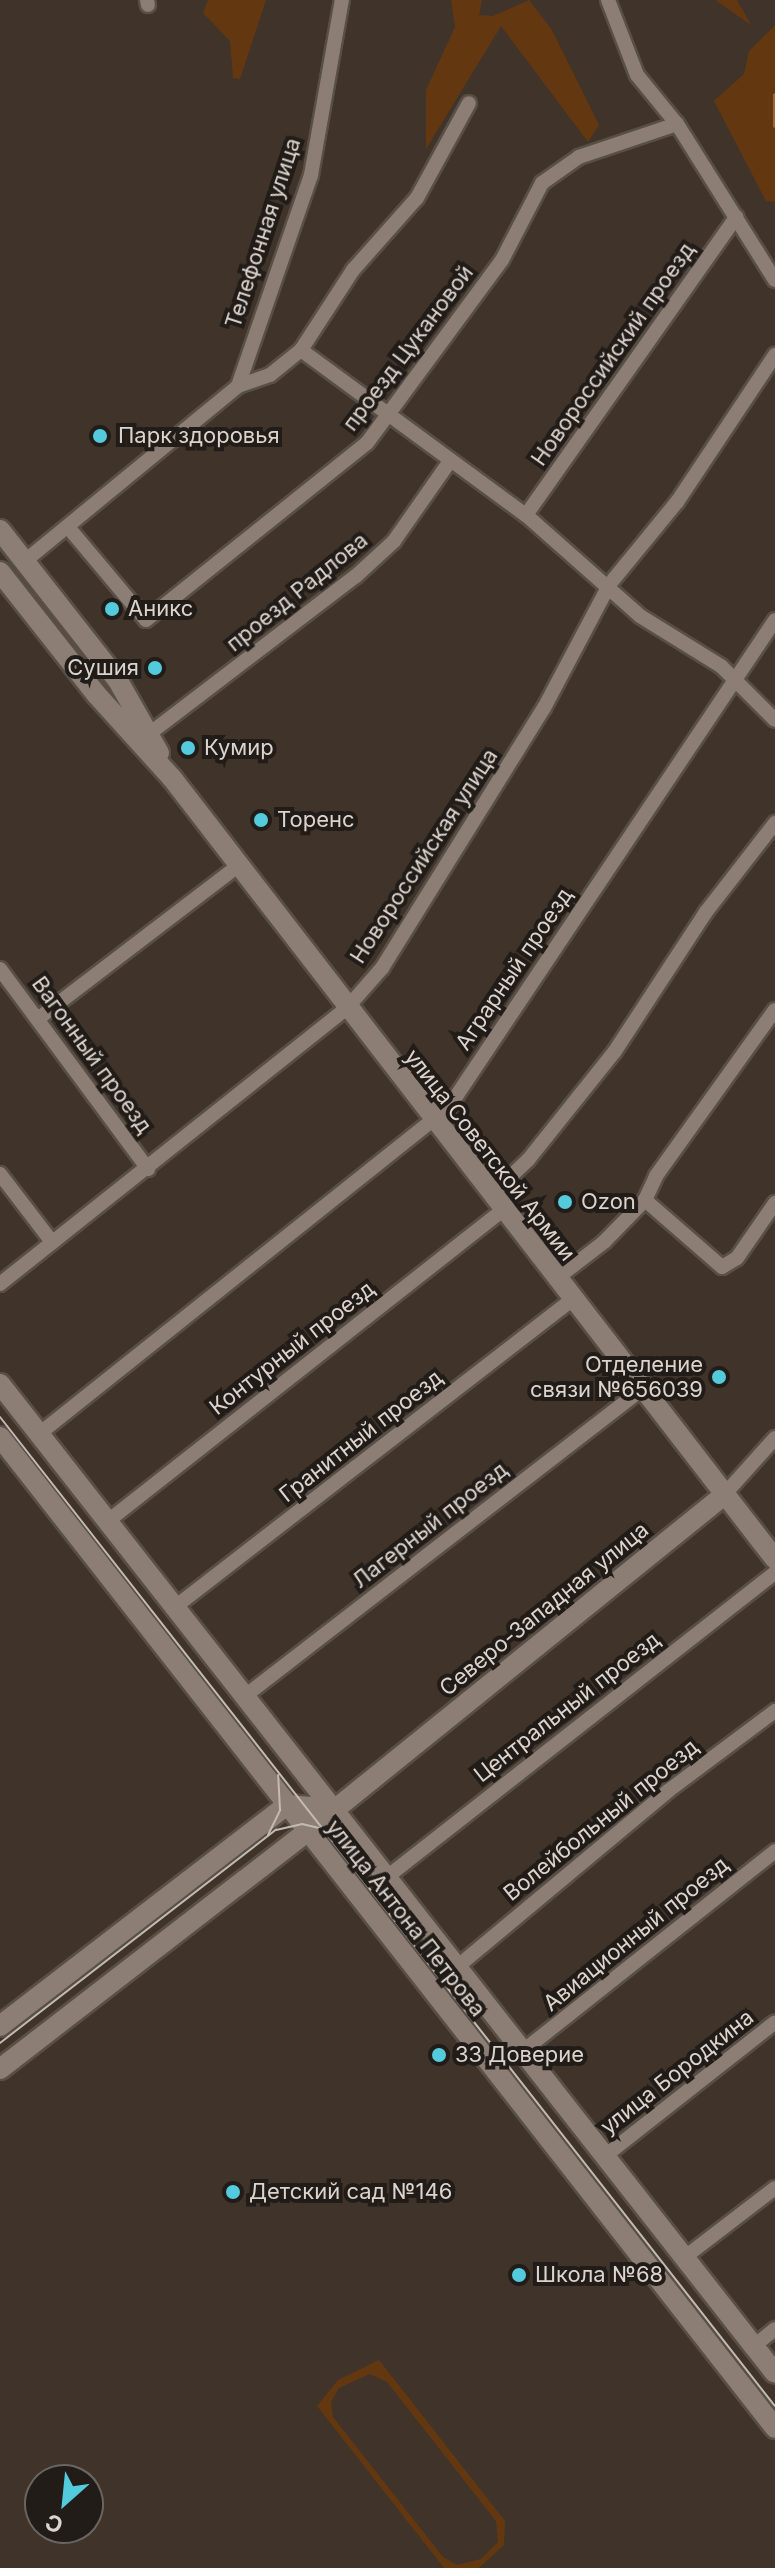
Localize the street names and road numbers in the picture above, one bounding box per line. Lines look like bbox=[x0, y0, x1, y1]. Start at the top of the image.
street label: Телефонная улица bbox=[220, 135, 306, 331]
street label: Новороссийский проезд bbox=[526, 237, 700, 471]
street label: проезд Цукановой bbox=[337, 260, 479, 436]
street label: проезд Радлова bbox=[221, 527, 373, 657]
street label: Новороссийская улица bbox=[345, 744, 503, 968]
street label: Аграрный проезд bbox=[450, 883, 578, 1055]
street label: Вагонный проезд bbox=[26, 971, 158, 1139]
street label: улица Советской Армии bbox=[399, 1044, 581, 1266]
street label: Контурный проезд bbox=[204, 1275, 380, 1421]
street label: Гранитный проезд bbox=[274, 1364, 448, 1508]
street label: Лагерный проезд bbox=[347, 1456, 513, 1594]
street label: Северо-Западная улица bbox=[434, 1517, 654, 1701]
street label: Центральный проезд bbox=[469, 1626, 665, 1788]
street label: Волейбольный проезд bbox=[498, 1733, 704, 1907]
street label: улица Антона Петрова bbox=[321, 1814, 491, 2022]
street label: Авиационный проезд bbox=[538, 1851, 734, 2017]
street label: улица Бородкина bbox=[595, 2004, 759, 2140]

